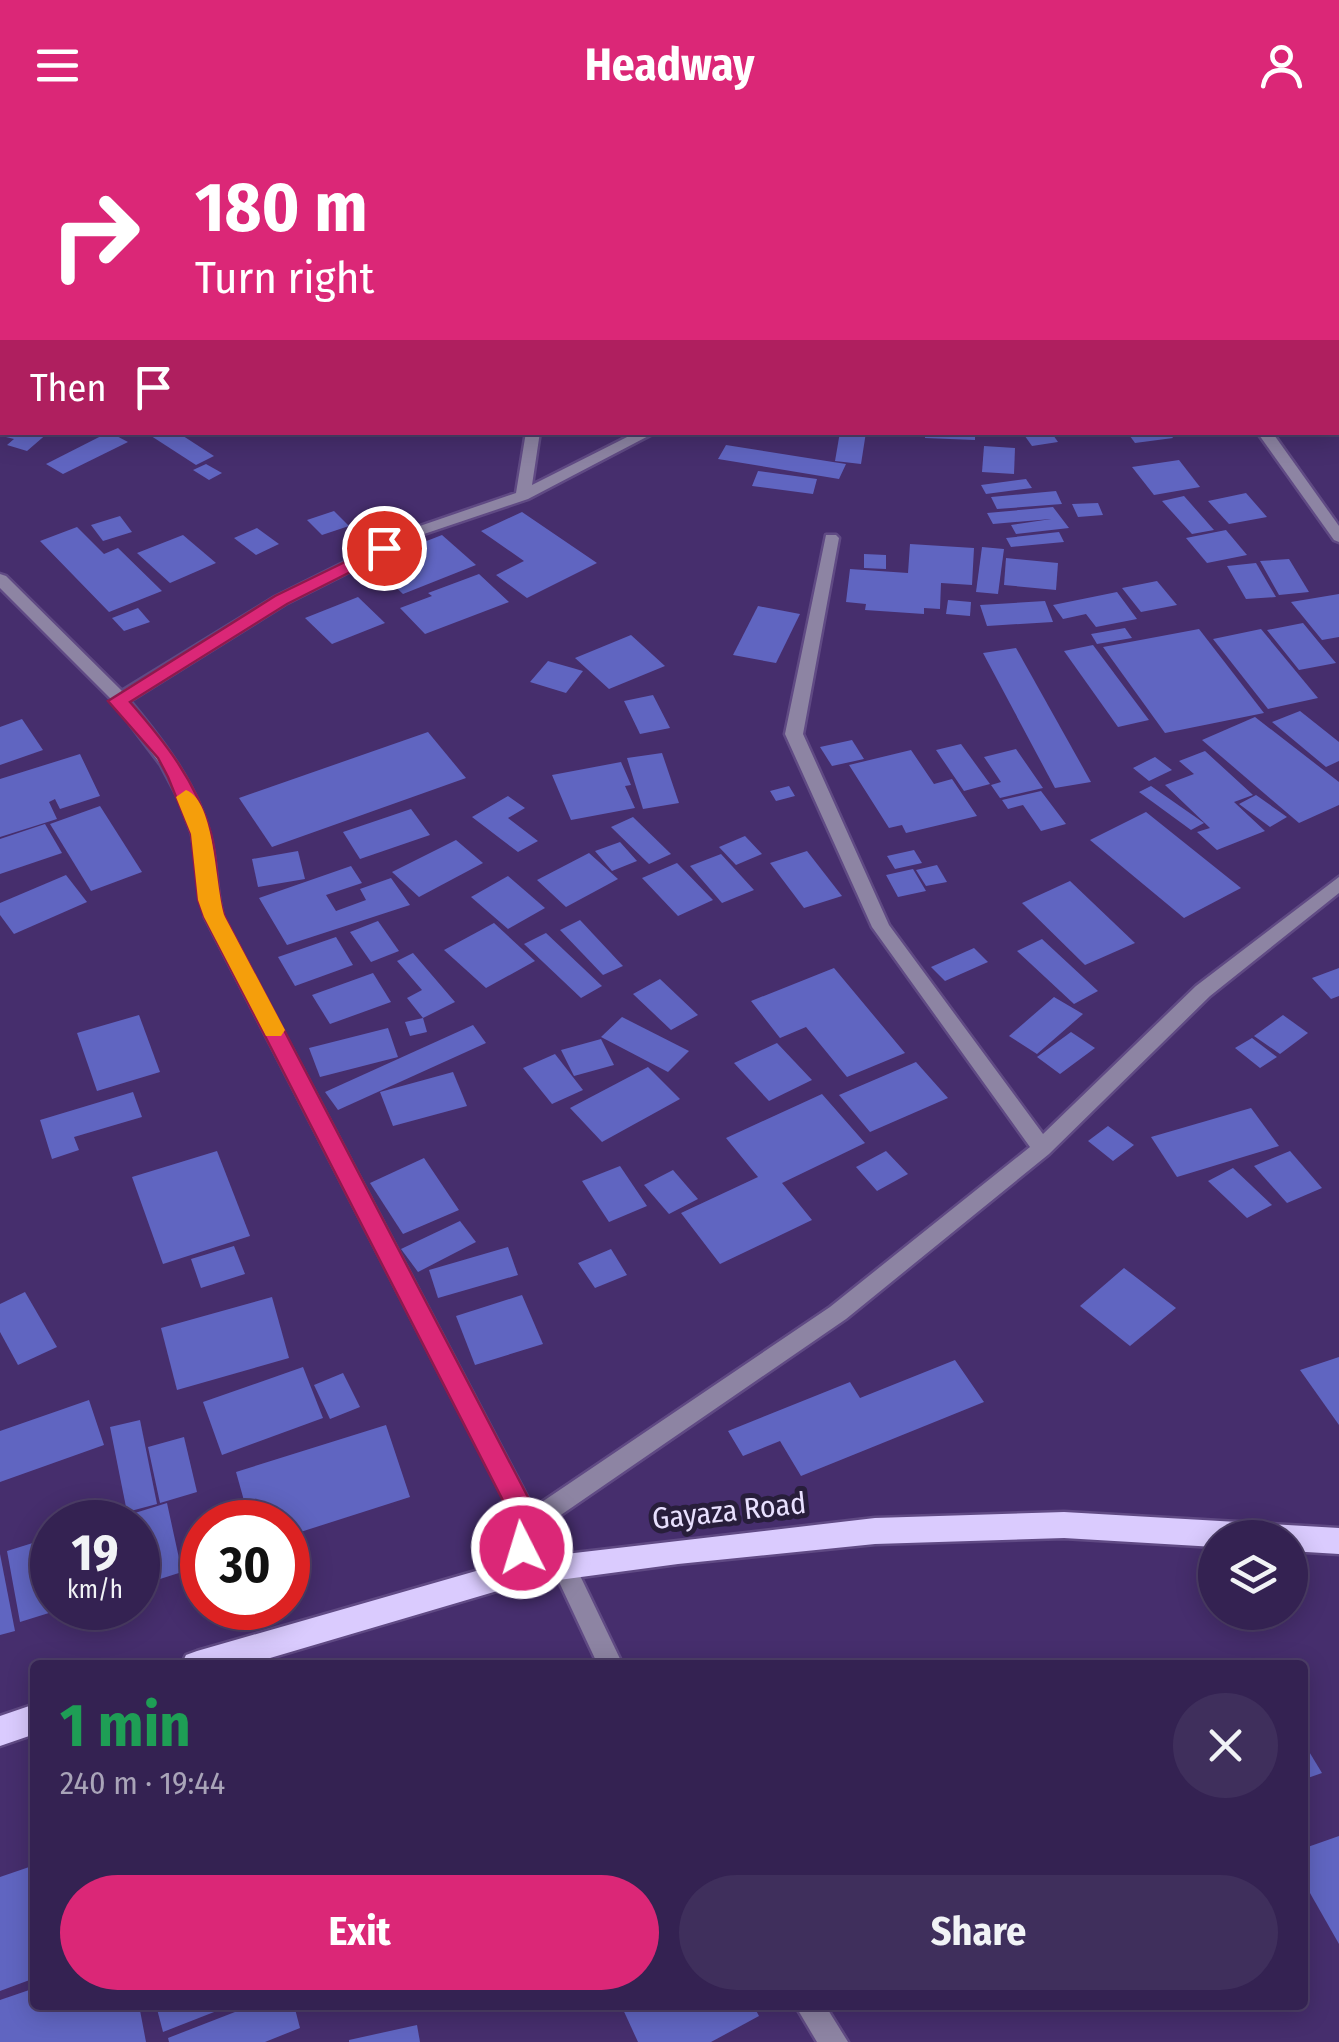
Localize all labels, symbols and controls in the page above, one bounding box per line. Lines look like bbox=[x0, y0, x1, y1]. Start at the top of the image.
icon: menu bbox=[30, 38, 85, 93]
text: Headway bbox=[585, 38, 754, 92]
icon: person bbox=[1254, 38, 1309, 93]
text: 180 m bbox=[195, 166, 368, 250]
icon: right bbox=[30, 170, 160, 300]
text: Turn right bbox=[195, 251, 374, 305]
icon: arrive bbox=[126, 360, 181, 415]
text: Then bbox=[30, 365, 106, 411]
pin bbox=[342, 506, 427, 591]
icon: arrive bbox=[357, 521, 412, 576]
street label: Gayaza Road bbox=[650, 1485, 808, 1537]
position arrow bbox=[470, 1496, 574, 1600]
speed limit sign: 30 bbox=[180, 1500, 310, 1630]
map controls bbox=[1198, 1520, 1308, 1630]
button: layers bbox=[1198, 1520, 1308, 1630]
text: 19 bbox=[71, 1523, 118, 1583]
text: km/h bbox=[67, 1575, 123, 1605]
text: 1 min bbox=[60, 1690, 191, 1762]
button: close bbox=[1173, 1693, 1278, 1798]
text: 240 m · 19:44 bbox=[60, 1764, 225, 1802]
button: Exit bbox=[60, 1875, 659, 1990]
button: Share bbox=[679, 1875, 1278, 1990]

